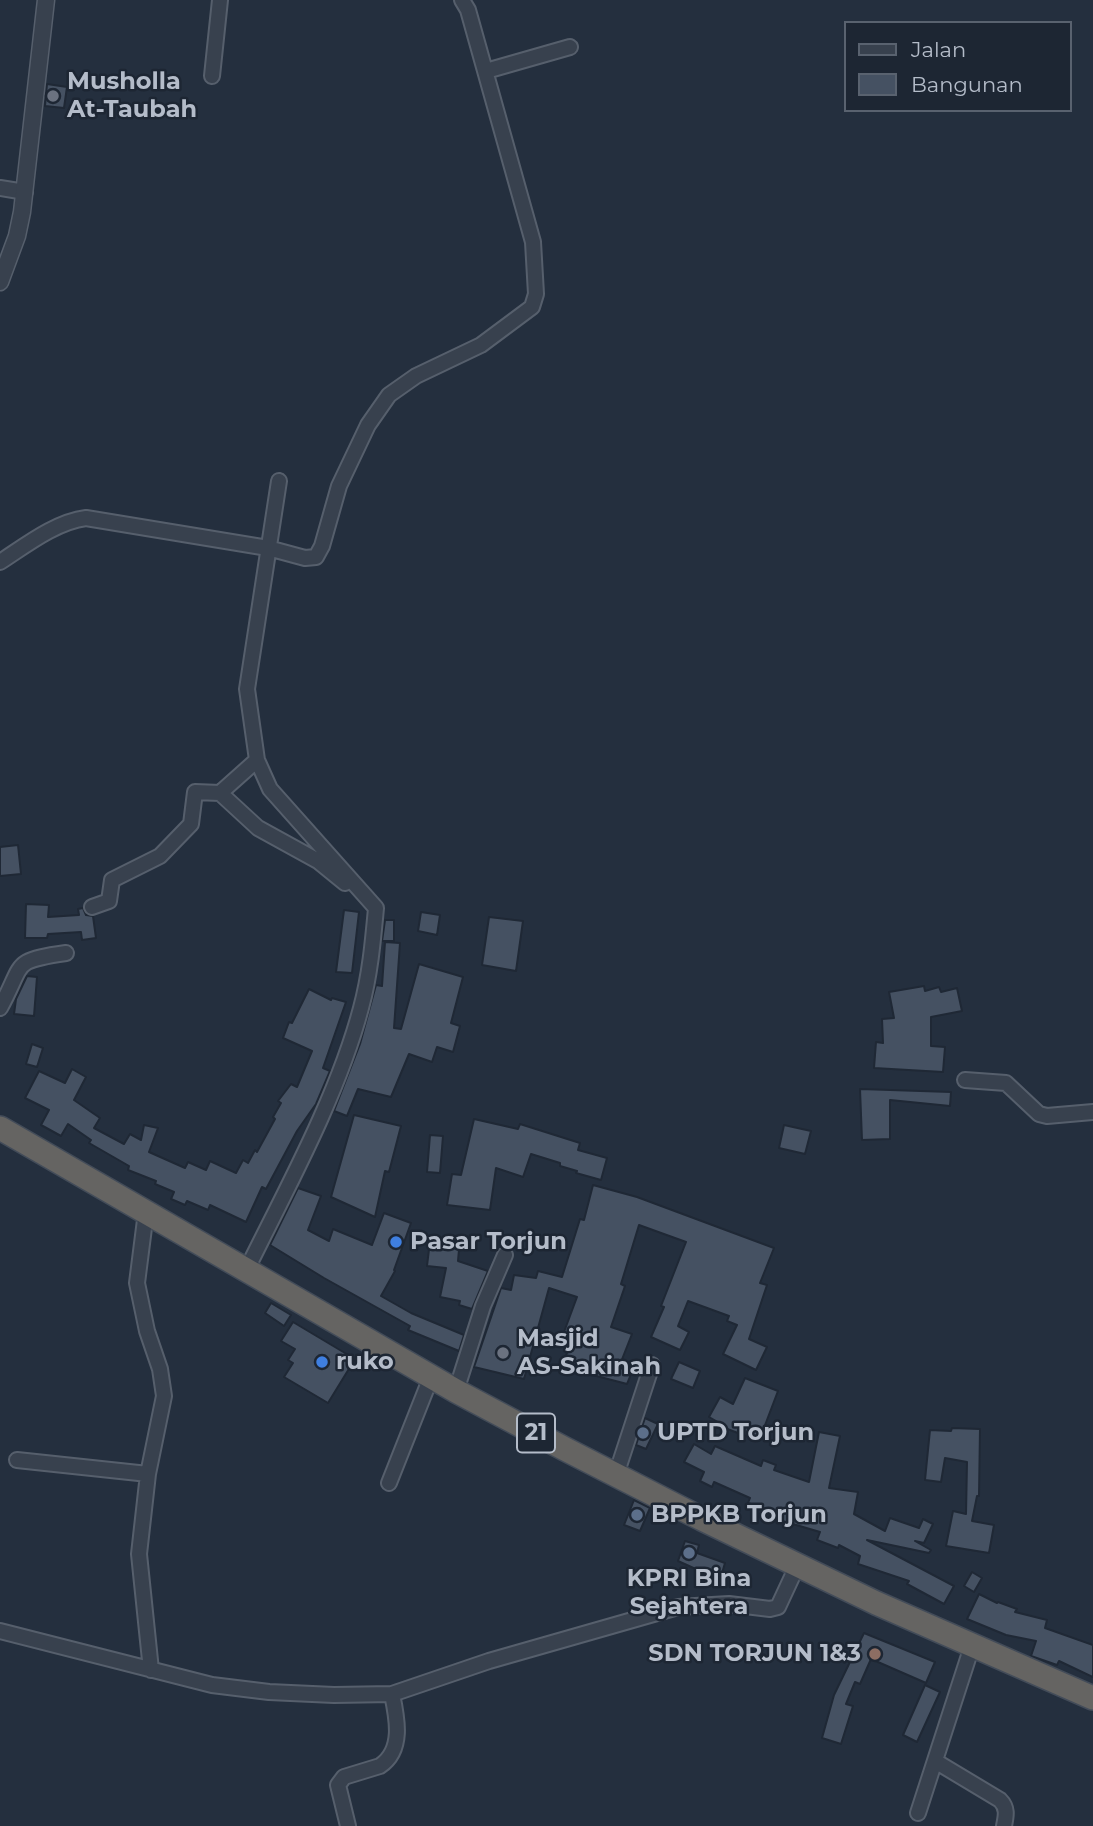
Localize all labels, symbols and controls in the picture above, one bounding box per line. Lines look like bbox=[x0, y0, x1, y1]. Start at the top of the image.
legend bbox=[844, 21, 1072, 112]
text: Jalan bbox=[911, 37, 966, 62]
place label: Musholla At-Taubah bbox=[67, 68, 197, 124]
text: Bangunan bbox=[911, 72, 1023, 97]
marker: Musholla At-Taubah bbox=[45, 88, 61, 104]
place label: Pasar Torjun bbox=[410, 1228, 567, 1256]
marker: Pasar Torjun bbox=[388, 1234, 404, 1250]
place label: Masjid AS-Sakinah bbox=[517, 1325, 661, 1381]
marker: Masjid AS-Sakinah bbox=[495, 1345, 511, 1361]
place label: ruko bbox=[336, 1348, 394, 1376]
marker: ruko bbox=[314, 1354, 330, 1370]
road number: 21 bbox=[517, 1414, 555, 1452]
place label: UPTD Torjun bbox=[657, 1419, 814, 1447]
marker: UPTD Torjun bbox=[635, 1425, 651, 1441]
place label: BPPKB Torjun bbox=[651, 1501, 827, 1529]
marker: BPPKB Torjun bbox=[629, 1507, 645, 1523]
marker: KPRI Bina Sejahtera bbox=[681, 1545, 697, 1561]
place label: KPRI Bina Sejahtera bbox=[627, 1565, 751, 1621]
place label: SDN TORJUN 1&3 bbox=[648, 1640, 861, 1668]
marker: SDN TORJUN 1&3 bbox=[867, 1646, 883, 1662]

